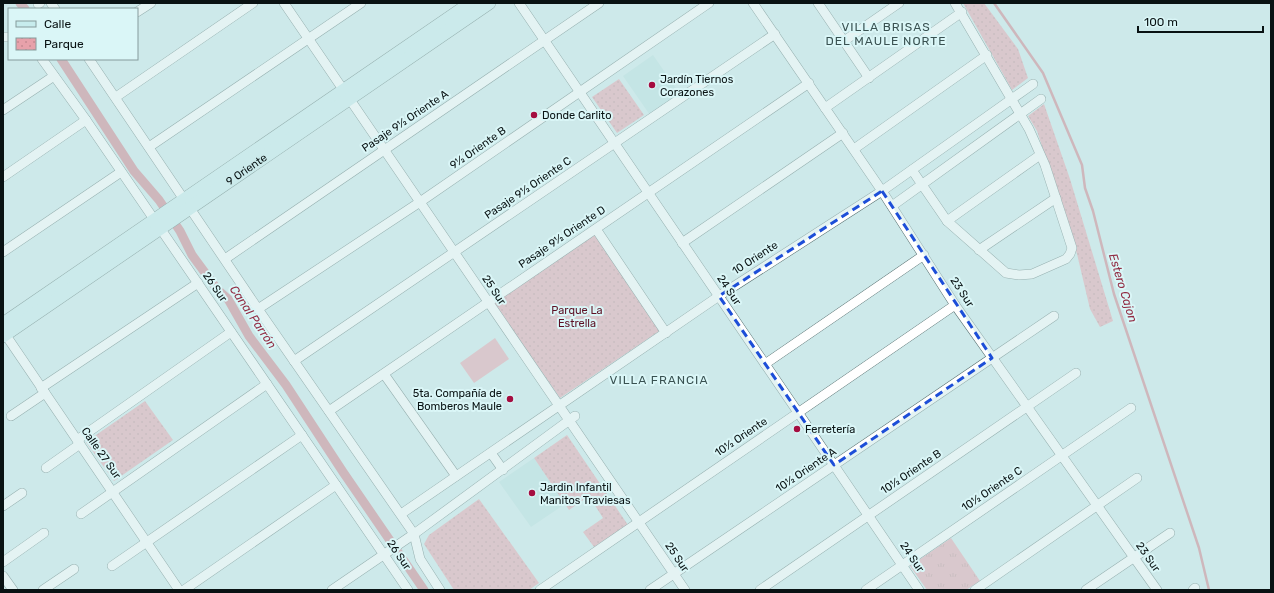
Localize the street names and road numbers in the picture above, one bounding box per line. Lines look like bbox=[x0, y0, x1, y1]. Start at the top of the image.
street label: Pasaje 9½ Oriente A bbox=[359, 87, 451, 155]
street label: 9½ Oriente B bbox=[448, 124, 508, 172]
street label: 9 Oriente bbox=[223, 151, 269, 188]
street label: Pasaje 9½ Oriente C bbox=[482, 154, 574, 222]
street label: Pasaje 9½ Oriente D bbox=[516, 203, 608, 271]
street label: 10 Oriente bbox=[730, 238, 780, 278]
street label: 26 Sur bbox=[200, 270, 230, 305]
street label: 24 Sur bbox=[714, 272, 744, 308]
street label: 25 Sur bbox=[479, 273, 509, 308]
street label: 23 Sur bbox=[947, 274, 977, 310]
street label: 10½ Oriente bbox=[712, 415, 770, 459]
street label: Calle 27 Sur bbox=[78, 425, 124, 482]
street label: 10½ Oriente A bbox=[773, 445, 839, 495]
street label: 10½ Oriente B bbox=[878, 447, 944, 497]
street label: 10½ Oriente C bbox=[959, 464, 1025, 514]
street label: 26 Sur bbox=[384, 538, 414, 573]
street label: 24 Sur bbox=[897, 539, 927, 575]
street label: 25 Sur bbox=[662, 540, 692, 575]
street label: 23 Sur bbox=[1133, 540, 1163, 575]

